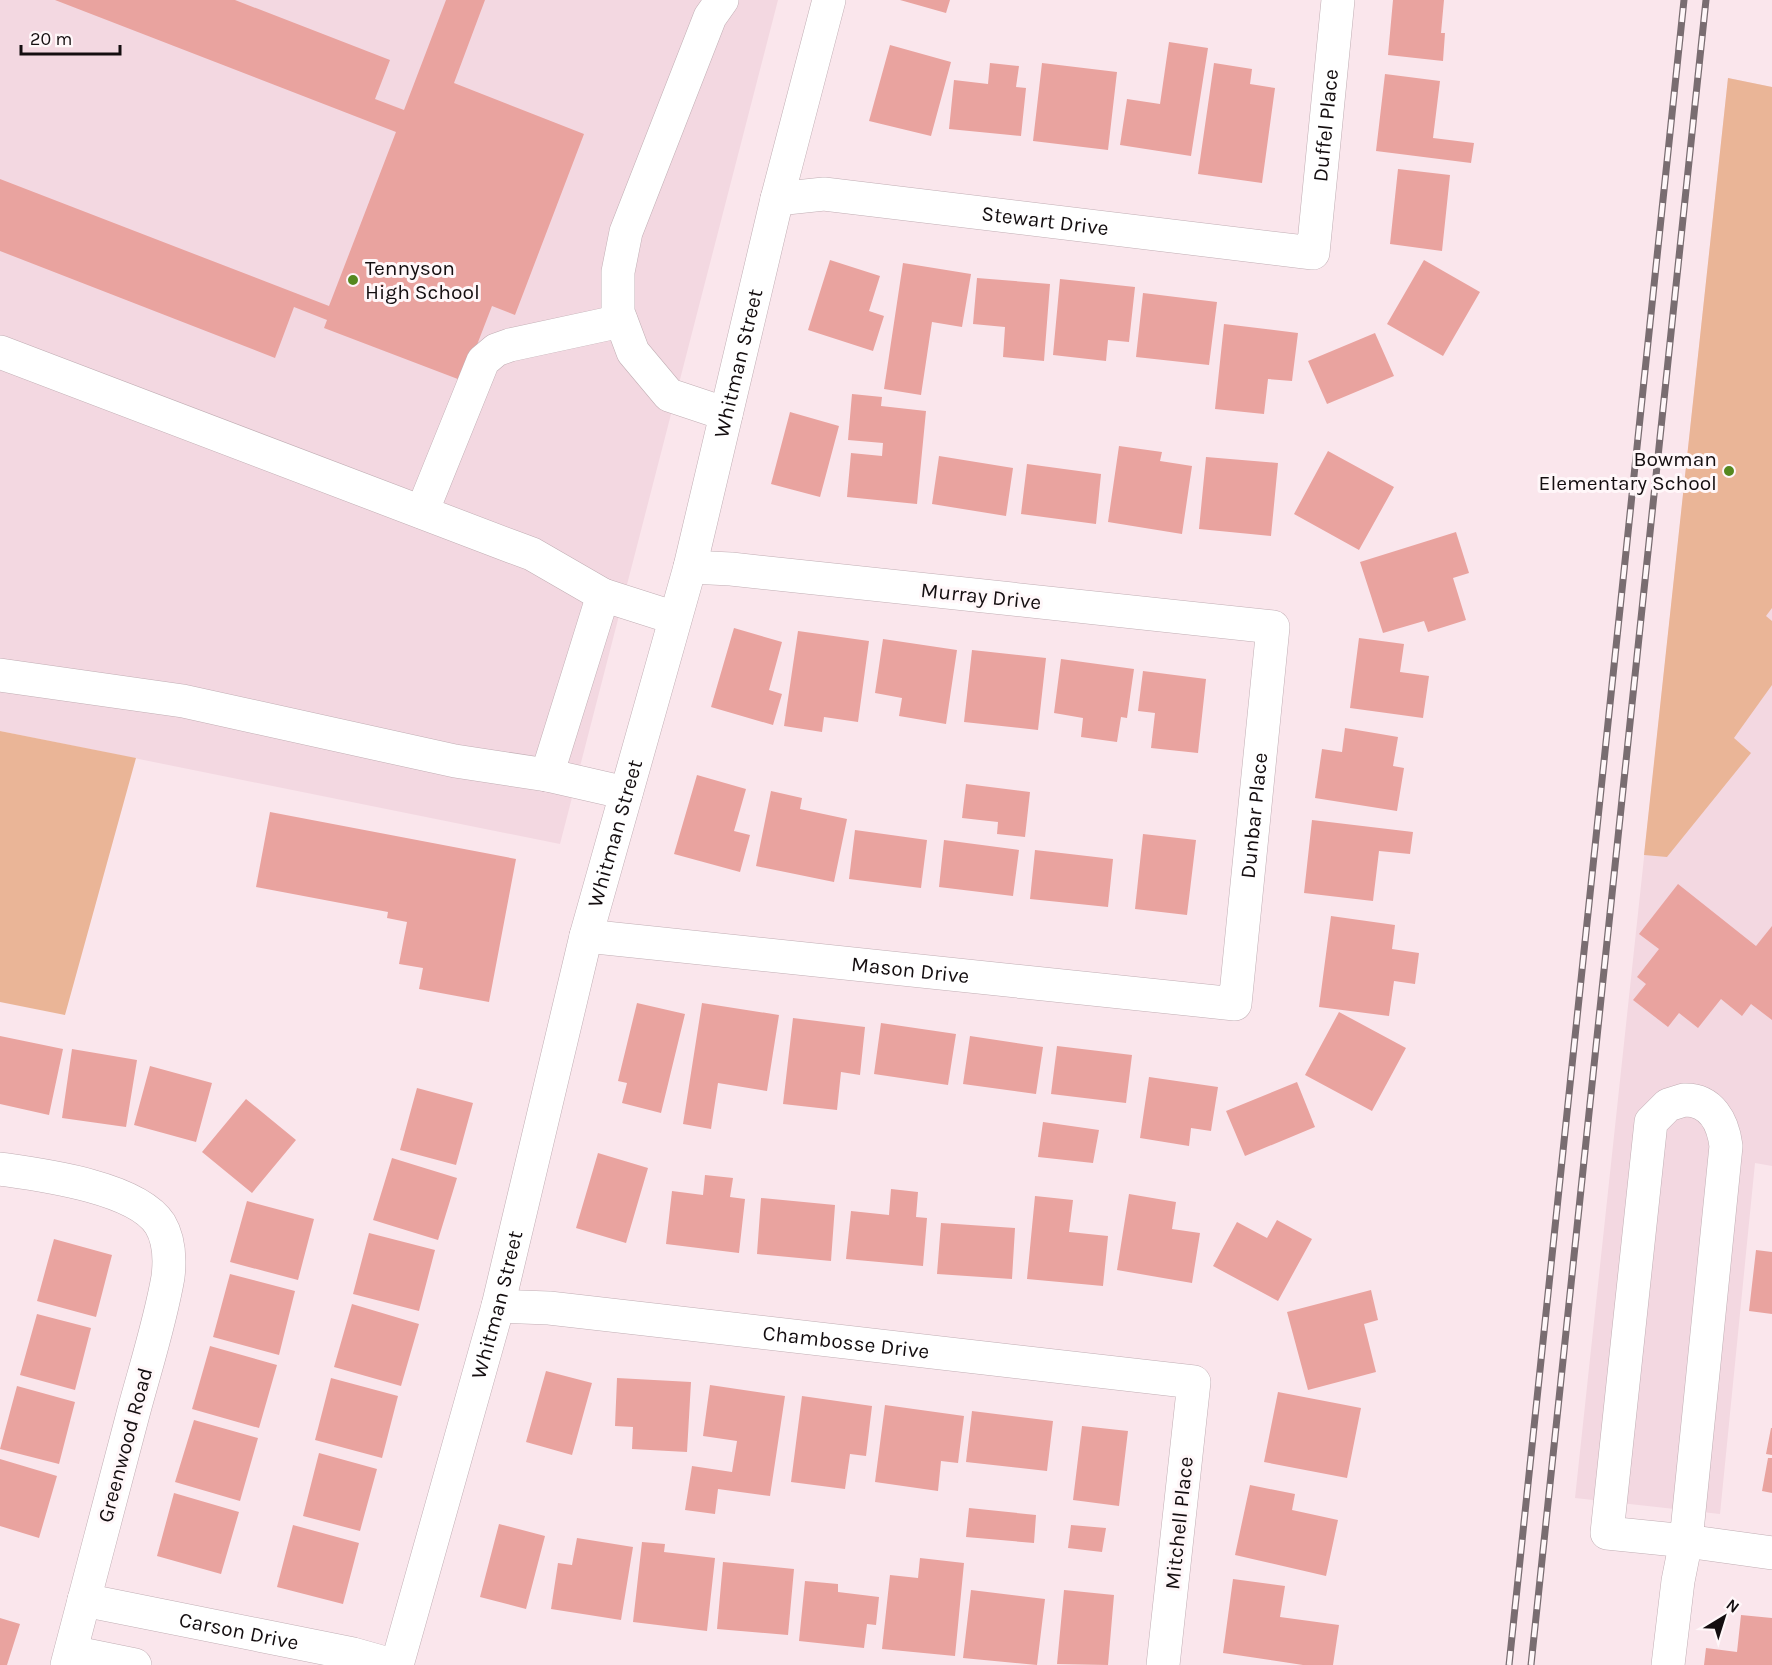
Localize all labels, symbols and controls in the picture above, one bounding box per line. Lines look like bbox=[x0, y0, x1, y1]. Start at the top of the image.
scale bar bbox=[21, 18, 120, 56]
text: 20 m bbox=[30, 28, 72, 50]
street label: Duffel Place bbox=[1308, 68, 1343, 183]
street label: Stewart Drive bbox=[980, 201, 1110, 240]
place label: Tennyson High School bbox=[365, 256, 480, 304]
marker: Tennyson High School bbox=[346, 273, 360, 287]
street label: Whitman Street bbox=[709, 286, 767, 440]
place label: Bowman Elementary School bbox=[1539, 447, 1717, 495]
marker: Bowman Elementary School bbox=[1722, 464, 1736, 478]
street label: Murray Drive bbox=[920, 578, 1042, 614]
street label: Dunbar Place bbox=[1236, 751, 1272, 880]
street label: Whitman Street bbox=[583, 757, 647, 910]
street label: Mason Drive bbox=[850, 952, 970, 988]
street label: Whitman Street bbox=[466, 1228, 528, 1382]
street label: Chambosse Drive bbox=[761, 1321, 931, 1364]
street label: Greenwood Road bbox=[93, 1365, 157, 1525]
street label: Mitchell Place bbox=[1160, 1455, 1198, 1591]
north arrow bbox=[1694, 1587, 1754, 1647]
text: N bbox=[1723, 1595, 1743, 1617]
street label: Carson Drive bbox=[177, 1607, 301, 1655]

